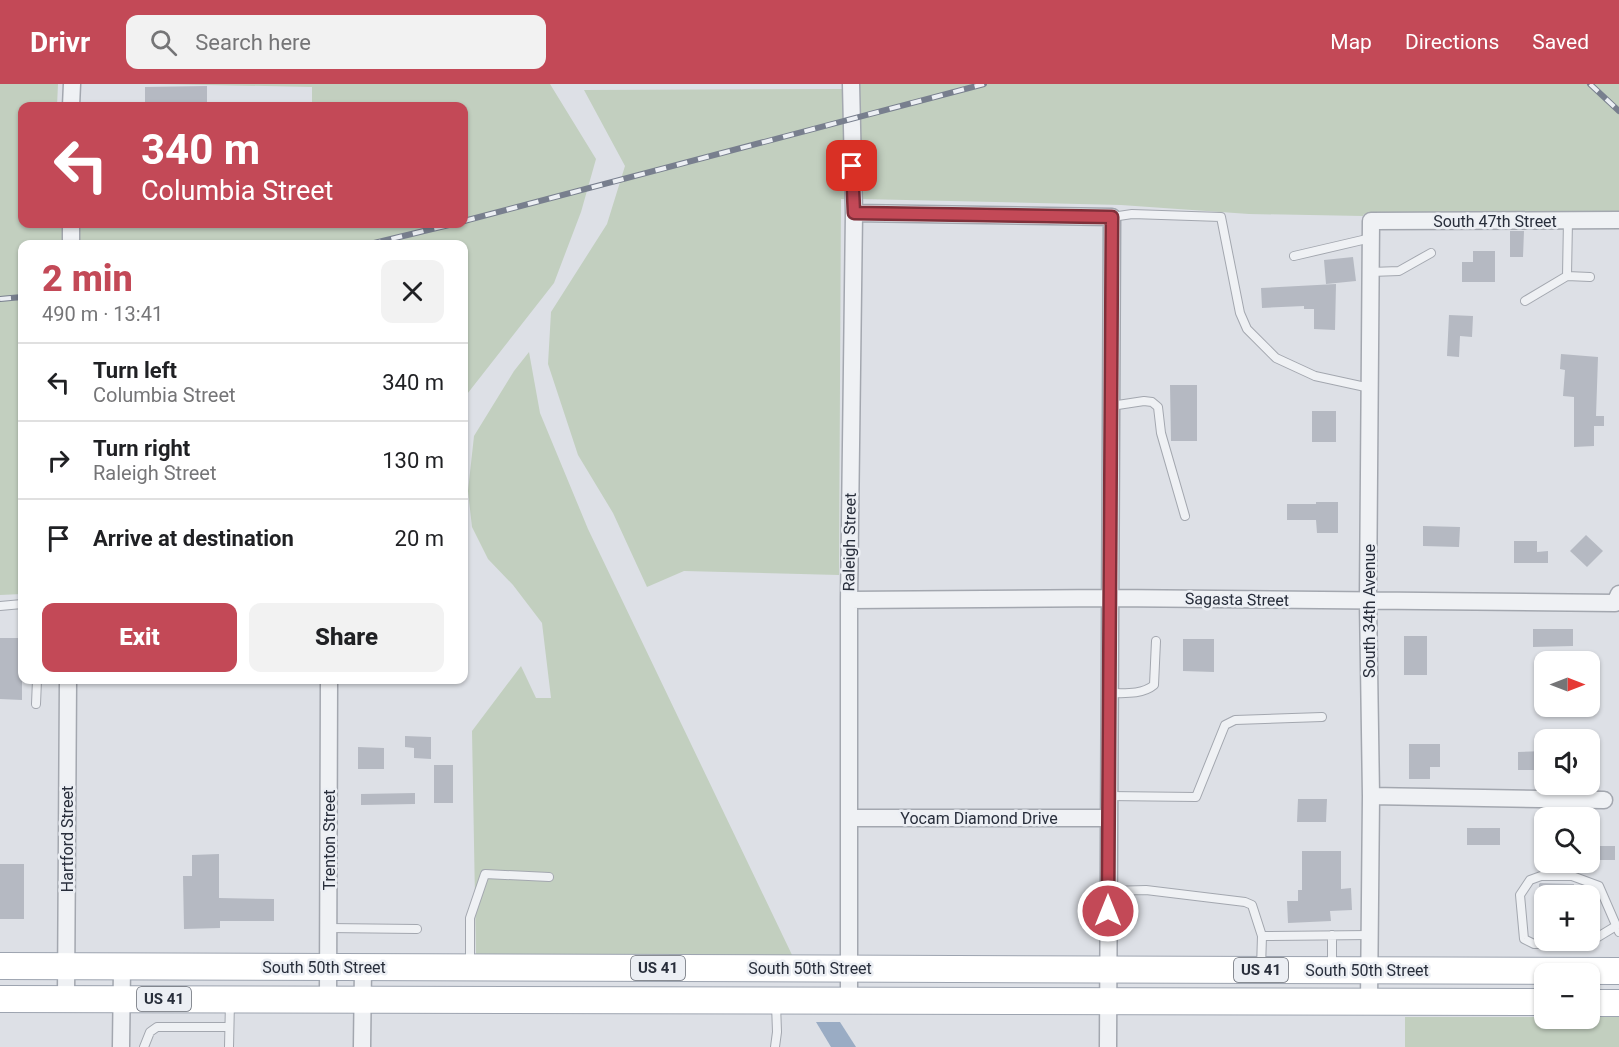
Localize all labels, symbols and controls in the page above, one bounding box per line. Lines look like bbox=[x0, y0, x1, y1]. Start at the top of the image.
search box bbox=[126, 15, 546, 69]
text: Drivr bbox=[30, 26, 90, 59]
icon: search bbox=[147, 26, 180, 59]
text: Search here bbox=[195, 30, 311, 55]
text: Map bbox=[1330, 30, 1372, 54]
text: Directions bbox=[1405, 30, 1499, 54]
text: Saved bbox=[1532, 30, 1589, 54]
text: 340 m bbox=[141, 125, 260, 174]
icon: left bbox=[42, 126, 120, 204]
pin bbox=[826, 140, 877, 191]
icon: arrive bbox=[835, 149, 868, 182]
text: Columbia Street bbox=[141, 175, 333, 207]
street label: South 47th Street bbox=[1433, 212, 1557, 231]
text: 2 min bbox=[42, 258, 133, 300]
button: close bbox=[381, 260, 444, 323]
text: 490 m · 13:41 bbox=[42, 302, 163, 326]
text: Turn left bbox=[93, 358, 177, 383]
icon: left bbox=[42, 366, 75, 399]
text: 340 m bbox=[382, 370, 444, 395]
text: Columbia Street bbox=[93, 383, 236, 407]
text: Turn right bbox=[93, 436, 190, 461]
icon: right bbox=[42, 444, 75, 477]
text: 130 m bbox=[382, 448, 444, 473]
text: Raleigh Street bbox=[93, 461, 217, 485]
street label: Raleigh Street bbox=[839, 492, 860, 592]
icon: arrive bbox=[42, 522, 75, 555]
text: Arrive at destination bbox=[93, 526, 294, 551]
text: 20 m bbox=[395, 526, 444, 551]
street label: South 34th Avenue bbox=[1360, 544, 1379, 678]
street label: Sagasta Street bbox=[1185, 589, 1289, 610]
button: Exit bbox=[42, 603, 237, 672]
button: Share bbox=[249, 603, 444, 672]
north arrow bbox=[1534, 651, 1600, 717]
map controls bbox=[1534, 651, 1600, 1029]
button: sound bbox=[1534, 729, 1600, 795]
street label: Hartford Street bbox=[58, 786, 77, 892]
street label: Trenton Street bbox=[320, 790, 339, 890]
button: search bbox=[1534, 807, 1600, 873]
street label: Yocam Diamond Drive bbox=[900, 809, 1058, 828]
position arrow bbox=[1076, 879, 1140, 943]
button: + bbox=[1534, 885, 1600, 951]
road number: US 41 bbox=[631, 956, 685, 980]
street label: South 50th Street bbox=[262, 958, 386, 977]
road number: US 41 bbox=[1234, 958, 1288, 982]
street label: South 50th Street bbox=[748, 959, 872, 978]
street label: South 50th Street bbox=[1305, 961, 1429, 980]
button: − bbox=[1534, 963, 1600, 1029]
road number: US 41 bbox=[137, 987, 191, 1011]

